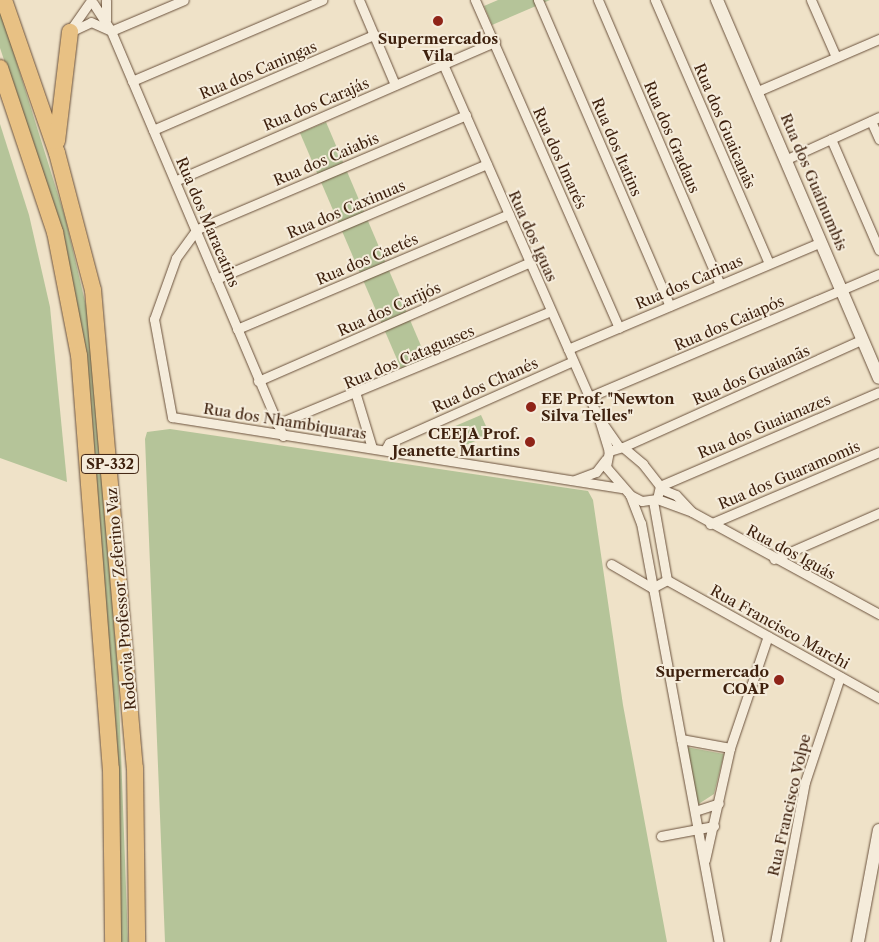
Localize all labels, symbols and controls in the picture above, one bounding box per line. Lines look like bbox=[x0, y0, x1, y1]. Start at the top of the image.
marker: Supermercados Vila bbox=[432, 15, 444, 27]
place label: Supermercados Vila bbox=[378, 29, 498, 64]
street label: Rua dos Caningas bbox=[196, 37, 320, 103]
street label: Rua dos Guaicanãs bbox=[690, 61, 760, 191]
street label: Rua dos Carajás bbox=[260, 74, 372, 134]
street label: Rua dos Gradaus bbox=[640, 78, 704, 196]
street label: Rua dos Itatins bbox=[588, 95, 646, 199]
street label: Rua dos Imarés bbox=[529, 104, 591, 212]
street label: Rua dos Guainumbis bbox=[777, 111, 851, 253]
street label: Rua dos Caiabis bbox=[270, 129, 382, 189]
street label: Rua dos Maracatins bbox=[172, 154, 244, 290]
street label: Rua dos Caxinuas bbox=[284, 176, 408, 242]
street label: Rua dos Iguas bbox=[505, 188, 561, 284]
street label: Rua dos Caetés bbox=[313, 229, 421, 289]
street label: Rua dos Carinas bbox=[632, 251, 746, 313]
street label: Rua dos Carijós bbox=[334, 278, 444, 340]
street label: Rua dos Caiapós bbox=[671, 292, 787, 354]
street label: Rua dos Cataguases bbox=[341, 321, 477, 393]
street label: Rua dos Guaianãs bbox=[690, 341, 812, 409]
street label: Rua dos Chanés bbox=[429, 354, 541, 416]
place label: EE Prof. "Newton Silva Telles" bbox=[541, 389, 675, 424]
street label: Rua dos Guaianazes bbox=[695, 390, 833, 462]
street label: Rua dos Nhambiquaras bbox=[202, 399, 368, 443]
marker: EE Prof. "Newton Silva Telles" bbox=[525, 401, 537, 413]
place label: CEEJA Prof. Jeanette Martins bbox=[392, 424, 520, 459]
marker: CEEJA Prof. Jeanette Martins bbox=[524, 436, 536, 448]
street label: Rua dos Guaramomis bbox=[715, 437, 863, 513]
road number: SP-332 bbox=[80, 452, 140, 476]
street label: Rodovia Professor Zeferino Vaz bbox=[102, 486, 140, 712]
street label: Rua dos Iguás bbox=[743, 521, 839, 583]
street label: Rua Francisco Marchi bbox=[707, 581, 853, 673]
place label: Supermercado COAP bbox=[656, 662, 769, 697]
marker: Supermercado COAP bbox=[773, 674, 785, 686]
street label: Rua Francisco Volpe bbox=[764, 732, 814, 878]

